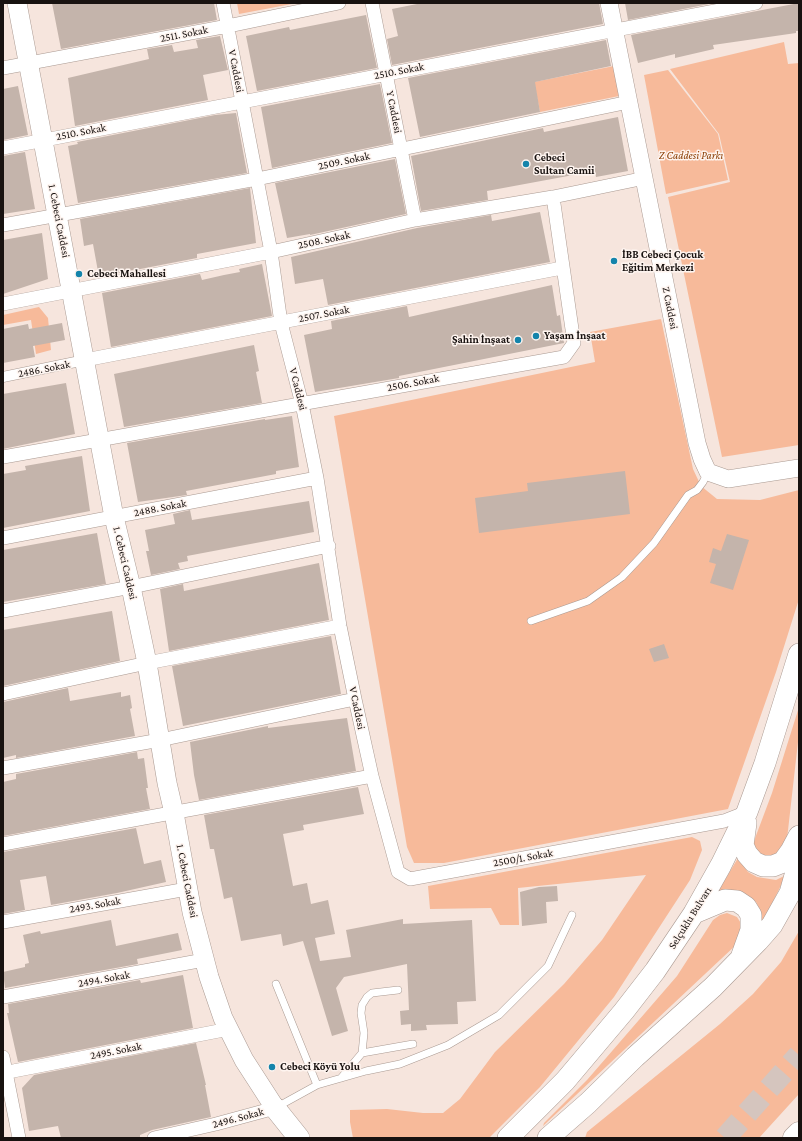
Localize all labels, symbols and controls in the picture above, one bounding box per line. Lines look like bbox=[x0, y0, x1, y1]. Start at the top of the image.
street label: 2511. Sokak bbox=[159, 23, 209, 45]
street label: V Caddesi bbox=[225, 48, 247, 94]
street label: 2510. Sokak bbox=[373, 60, 425, 82]
street label: Y Caddesi bbox=[383, 90, 405, 134]
street label: 2510. Sokak bbox=[55, 121, 107, 143]
street label: 2509. Sokak bbox=[317, 149, 371, 173]
park label: Z Caddesi Parkı bbox=[659, 149, 723, 163]
place label: Cebeci Sultan Camii bbox=[534, 151, 594, 177]
marker: Cebeci Sultan Camii bbox=[521, 159, 531, 169]
street label: 1. Cebeci Caddesi bbox=[45, 183, 73, 259]
street label: 2508. Sokak bbox=[297, 228, 351, 252]
place label: İBB Cebeci Çocuk Eğitim Merkezi bbox=[622, 248, 703, 274]
marker: İBB Cebeci Çocuk Eğitim Merkezi bbox=[609, 256, 619, 266]
place label: Cebeci Mahallesi bbox=[87, 267, 166, 281]
marker: Cebeci Mahallesi bbox=[74, 269, 84, 279]
street label: Z Caddesi bbox=[659, 286, 681, 330]
street label: 2507. Sokak bbox=[297, 303, 351, 325]
place label: Yaşam İnşaat bbox=[544, 329, 605, 343]
marker: Yaşam İnşaat bbox=[531, 331, 541, 341]
place label: Şahin İnşaat bbox=[452, 333, 510, 347]
marker: Şahin İnşaat bbox=[513, 335, 523, 345]
street label: 2486. Sokak bbox=[17, 357, 71, 381]
street label: V Caddesi bbox=[286, 366, 310, 412]
street label: 2506. Sokak bbox=[386, 371, 440, 395]
street label: 2488. Sokak bbox=[133, 496, 187, 520]
street label: 1. Cebeci Caddesi bbox=[110, 525, 140, 601]
street label: V Caddesi bbox=[346, 685, 368, 731]
street label: 1. Cebeci Caddesi bbox=[173, 843, 201, 919]
street label: 2500/1. Sokak bbox=[492, 846, 554, 870]
street label: Selçuklu Bulvarı bbox=[666, 884, 714, 952]
street label: 2493. Sokak bbox=[68, 894, 122, 916]
street label: 2494. Sokak bbox=[77, 968, 131, 990]
street label: 2495. Sokak bbox=[89, 1040, 143, 1062]
place label: Cebeci Köyü Yolu bbox=[280, 1060, 360, 1074]
marker: Cebeci Köyü Yolu bbox=[267, 1062, 277, 1072]
street label: 2496. Sokak bbox=[211, 1105, 265, 1131]

